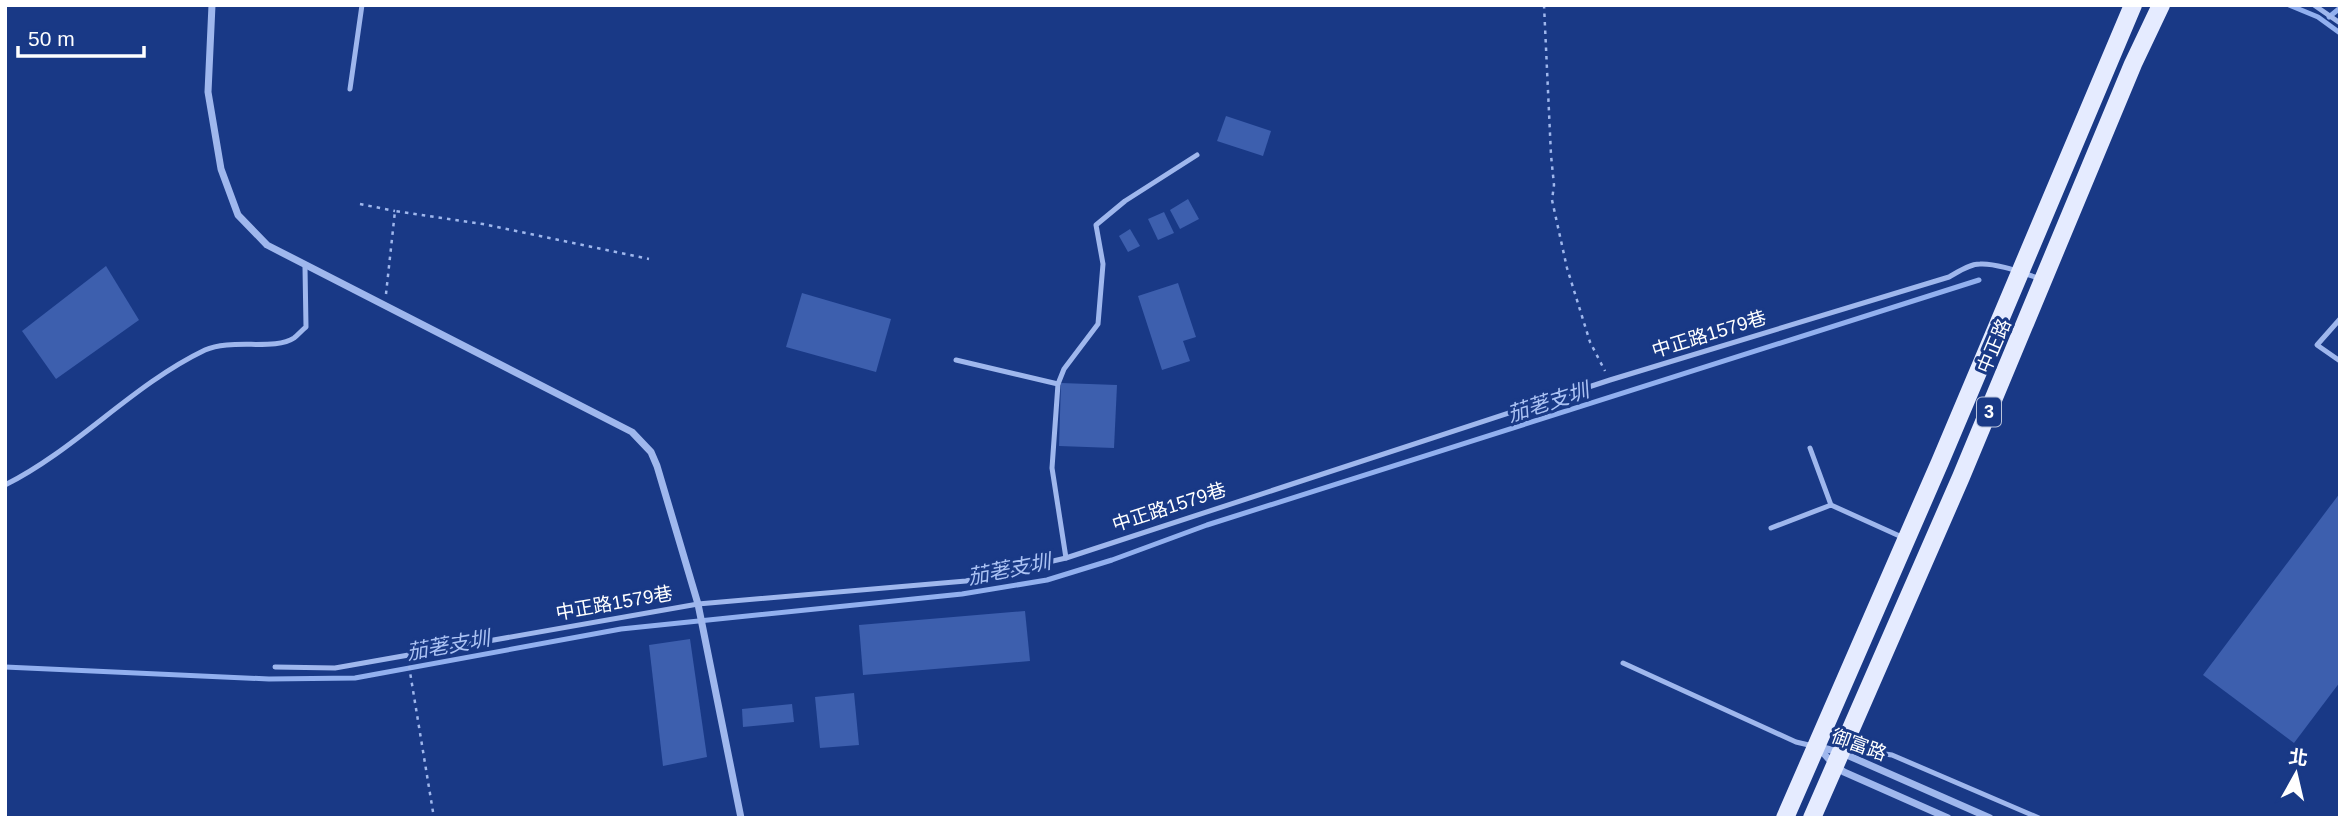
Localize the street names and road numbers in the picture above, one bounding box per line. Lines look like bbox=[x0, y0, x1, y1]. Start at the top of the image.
street label: 中正路1579巷 bbox=[1649, 307, 1769, 361]
street label: 中正路 bbox=[1973, 316, 2015, 376]
road number: 3 bbox=[1977, 398, 2001, 426]
street label: 中正路1579巷 bbox=[1110, 479, 1228, 535]
street label: 中正路1579巷 bbox=[554, 582, 674, 624]
street label: 御富路 bbox=[1829, 725, 1889, 765]

